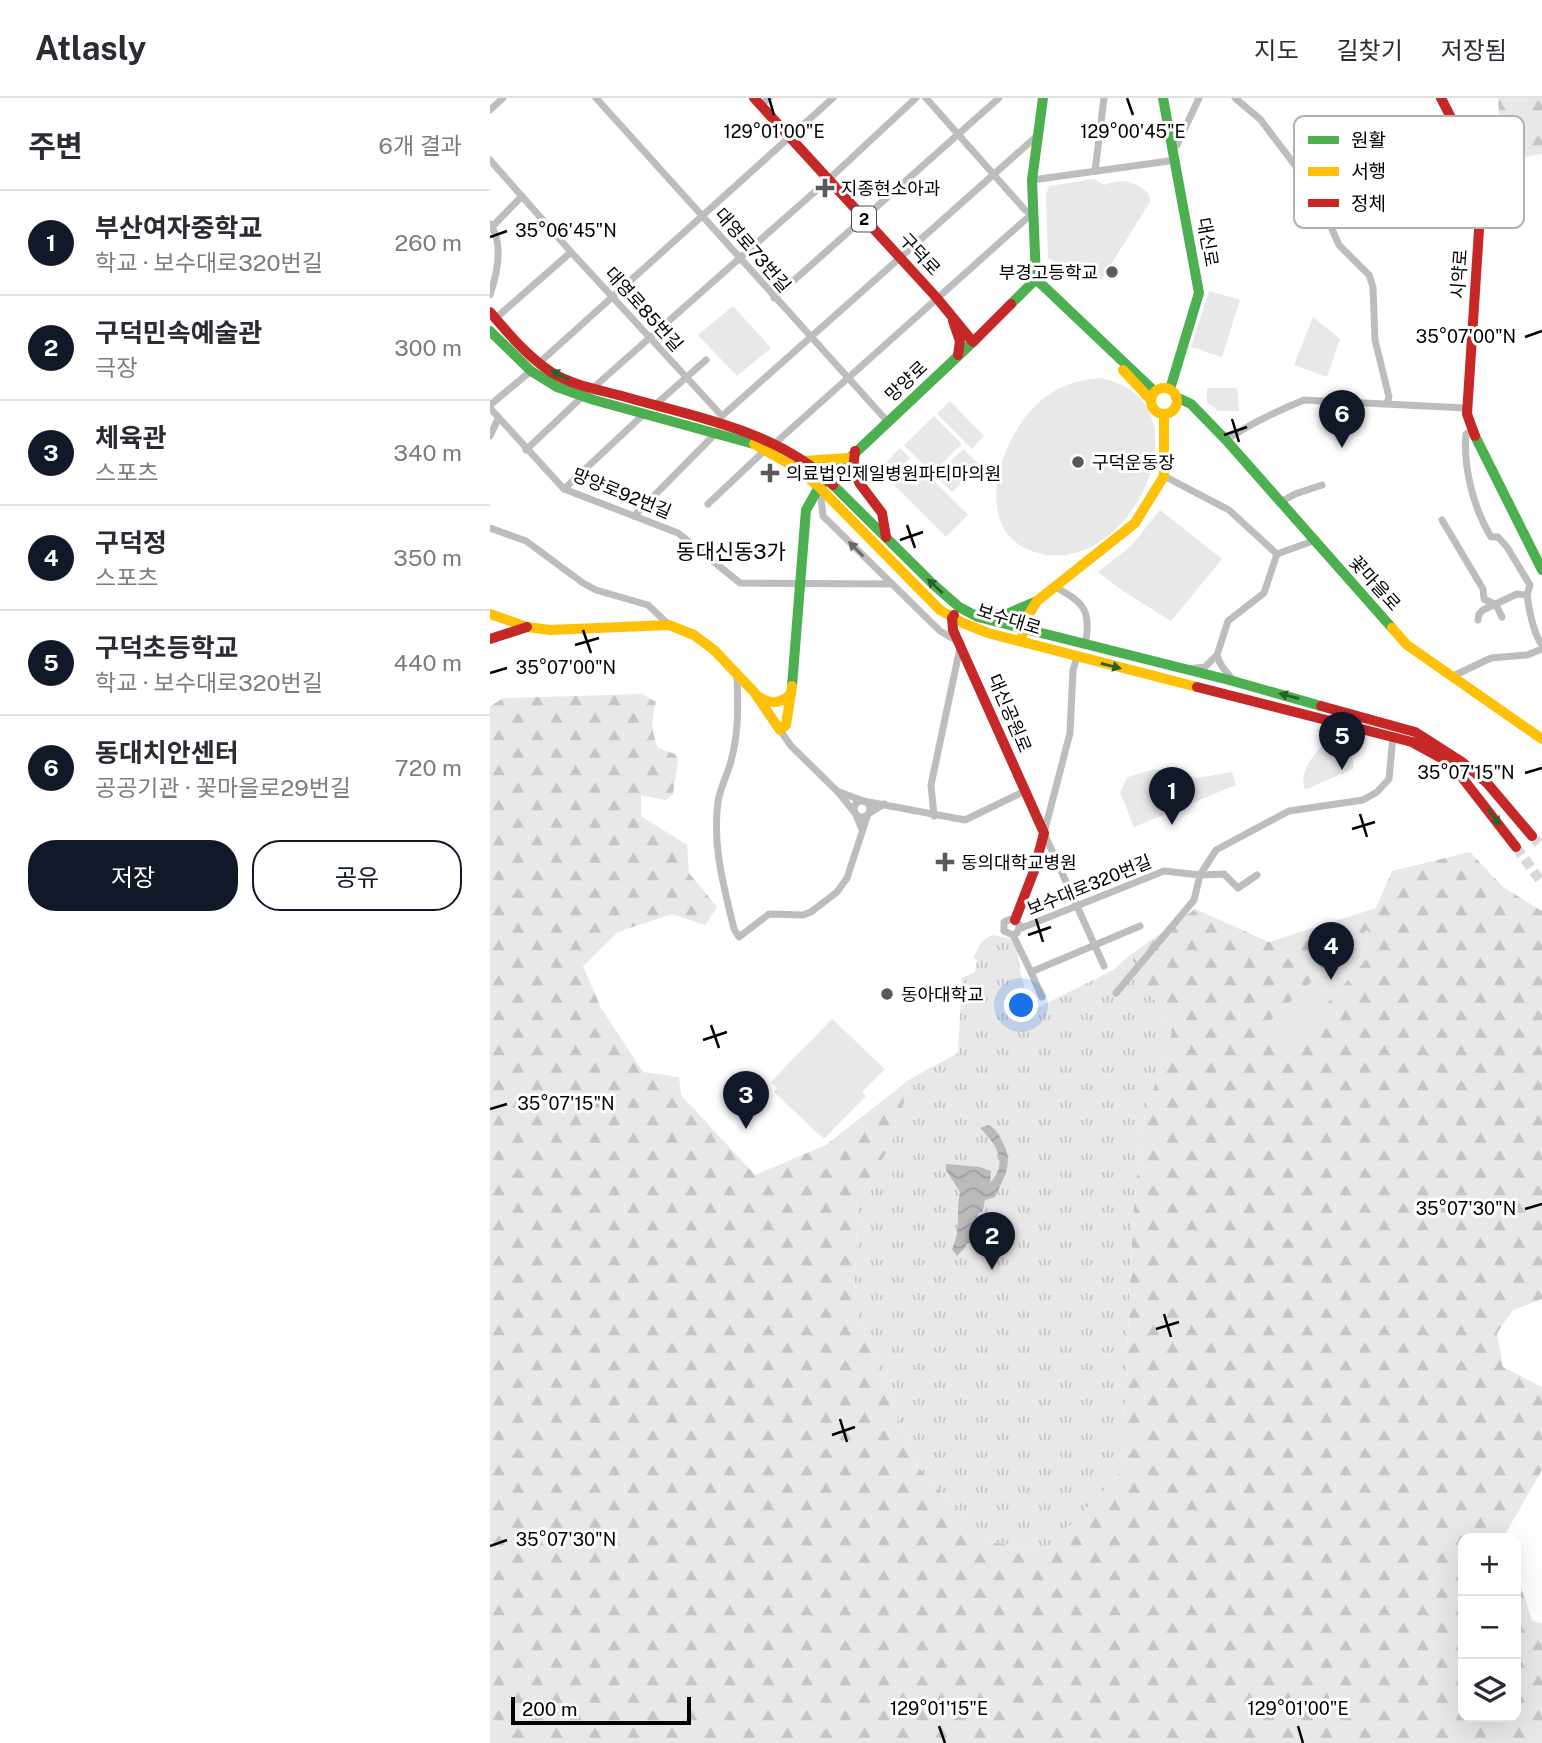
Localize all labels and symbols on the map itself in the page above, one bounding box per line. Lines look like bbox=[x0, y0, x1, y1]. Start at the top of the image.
legend bbox=[1294, 116, 1524, 228]
text: 129°01'00"E bbox=[723, 121, 825, 142]
text: 129°00'45"E bbox=[1080, 121, 1186, 142]
text: 원활 bbox=[1351, 129, 1386, 151]
text: 서행 bbox=[1351, 160, 1386, 182]
marker: 지종현소아과 bbox=[815, 178, 835, 198]
place label: 지종현소아과 bbox=[841, 178, 941, 199]
text: 정체 bbox=[1351, 192, 1386, 214]
street label: 대영로73번길 bbox=[711, 204, 795, 296]
road number: 2 bbox=[852, 206, 876, 232]
street label: 대신로 bbox=[1193, 216, 1223, 268]
text: 35°06'45"N bbox=[515, 220, 617, 241]
street label: 구덕로 bbox=[895, 229, 945, 279]
street label: 시약로 bbox=[1447, 248, 1471, 300]
place label: 부경고등학교 bbox=[999, 262, 1098, 283]
street label: 대영로85번길 bbox=[601, 263, 687, 355]
marker: 부경고등학교 bbox=[1104, 264, 1120, 280]
text: 35°07'00"N bbox=[1416, 326, 1516, 347]
street label: 망양로 bbox=[881, 356, 931, 406]
one-way arrow bbox=[550, 370, 570, 381]
pin: 6 bbox=[1319, 390, 1365, 448]
place label: 구덕운동장 bbox=[1092, 452, 1175, 473]
marker: 구덕운동장 bbox=[1070, 454, 1086, 470]
marker: 의료법인제일병원파티마의원 bbox=[760, 463, 780, 483]
place label: 의료법인제일병원파티마의원 bbox=[786, 463, 1001, 484]
street label: 망양로92번길 bbox=[569, 464, 675, 522]
district label: 동대신동3가 bbox=[676, 539, 786, 564]
one-way arrow bbox=[848, 541, 865, 557]
street label: 꽃마을로 bbox=[1345, 551, 1405, 615]
one-way arrow bbox=[927, 578, 944, 594]
street label: 보수대로 bbox=[974, 599, 1044, 639]
text: 35°07'00"N bbox=[516, 657, 616, 678]
one-way arrow bbox=[1100, 661, 1122, 672]
street label: 대신공원로 bbox=[984, 671, 1036, 755]
one-way arrow bbox=[1278, 690, 1300, 701]
pin: 5 bbox=[1319, 712, 1365, 770]
text: 35°07'15"N bbox=[1417, 762, 1515, 783]
pin: 1 bbox=[1149, 767, 1195, 825]
one-way arrow bbox=[1486, 808, 1500, 826]
street label: 보수대로320번길 bbox=[1024, 850, 1154, 920]
marker: 동의대학교병원 bbox=[935, 852, 955, 872]
place label: 동의대학교병원 bbox=[961, 852, 1077, 873]
pin: 4 bbox=[1308, 922, 1354, 980]
place label: 동아대학교 bbox=[901, 984, 984, 1005]
marker: 동아대학교 bbox=[879, 986, 895, 1002]
your location bbox=[1004, 988, 1038, 1022]
pin: 3 bbox=[723, 1071, 769, 1129]
text: 35°07'15"N bbox=[517, 1093, 615, 1114]
text: 35°07'30"N bbox=[1416, 1198, 1516, 1219]
pin: 2 bbox=[969, 1212, 1015, 1270]
text: 35°07'30"N bbox=[516, 1529, 616, 1550]
scale bar bbox=[511, 1694, 691, 1726]
text: 129°01'15"E bbox=[890, 1698, 988, 1719]
text: 129°01'00"E bbox=[1247, 1698, 1349, 1719]

